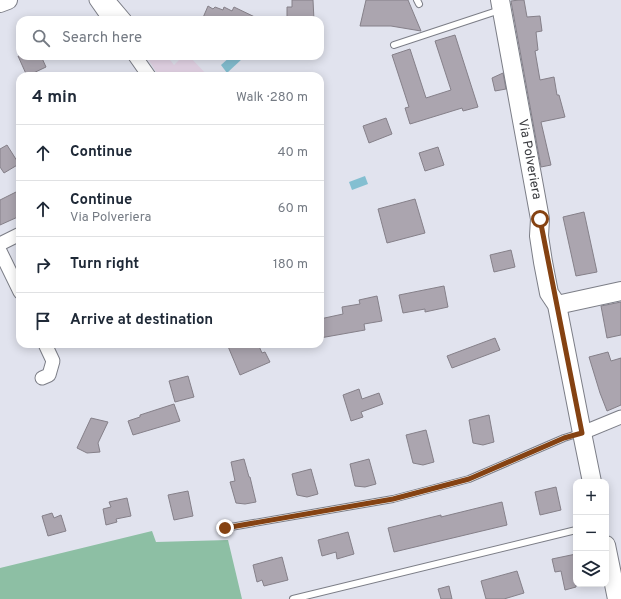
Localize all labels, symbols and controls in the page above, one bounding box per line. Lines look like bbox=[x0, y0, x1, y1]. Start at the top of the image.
search box bbox=[16, 16, 324, 60]
icon: search bbox=[30, 27, 52, 49]
text: Search here bbox=[62, 29, 142, 48]
text: 4 min bbox=[32, 87, 77, 109]
text: Walk · 280 m bbox=[236, 90, 308, 106]
street label: Via Polveriera bbox=[514, 118, 544, 201]
icon: ahead bbox=[32, 142, 54, 164]
text: Continue bbox=[70, 143, 132, 162]
text: 40 m bbox=[278, 145, 308, 161]
text: Continue bbox=[70, 191, 132, 210]
icon: ahead bbox=[32, 198, 54, 220]
text: 60 m bbox=[278, 201, 308, 217]
text: Via Polveriera bbox=[70, 210, 151, 226]
route start bbox=[531, 210, 549, 228]
icon: right bbox=[32, 254, 54, 276]
text: Turn right bbox=[70, 255, 139, 274]
text: 180 m bbox=[273, 257, 308, 273]
icon: arrive bbox=[32, 310, 54, 332]
text: Arrive at destination bbox=[70, 311, 213, 330]
map controls bbox=[573, 479, 609, 587]
button: + bbox=[573, 479, 609, 515]
button: − bbox=[573, 515, 609, 551]
route end bbox=[216, 519, 234, 537]
button: layers bbox=[573, 551, 609, 587]

